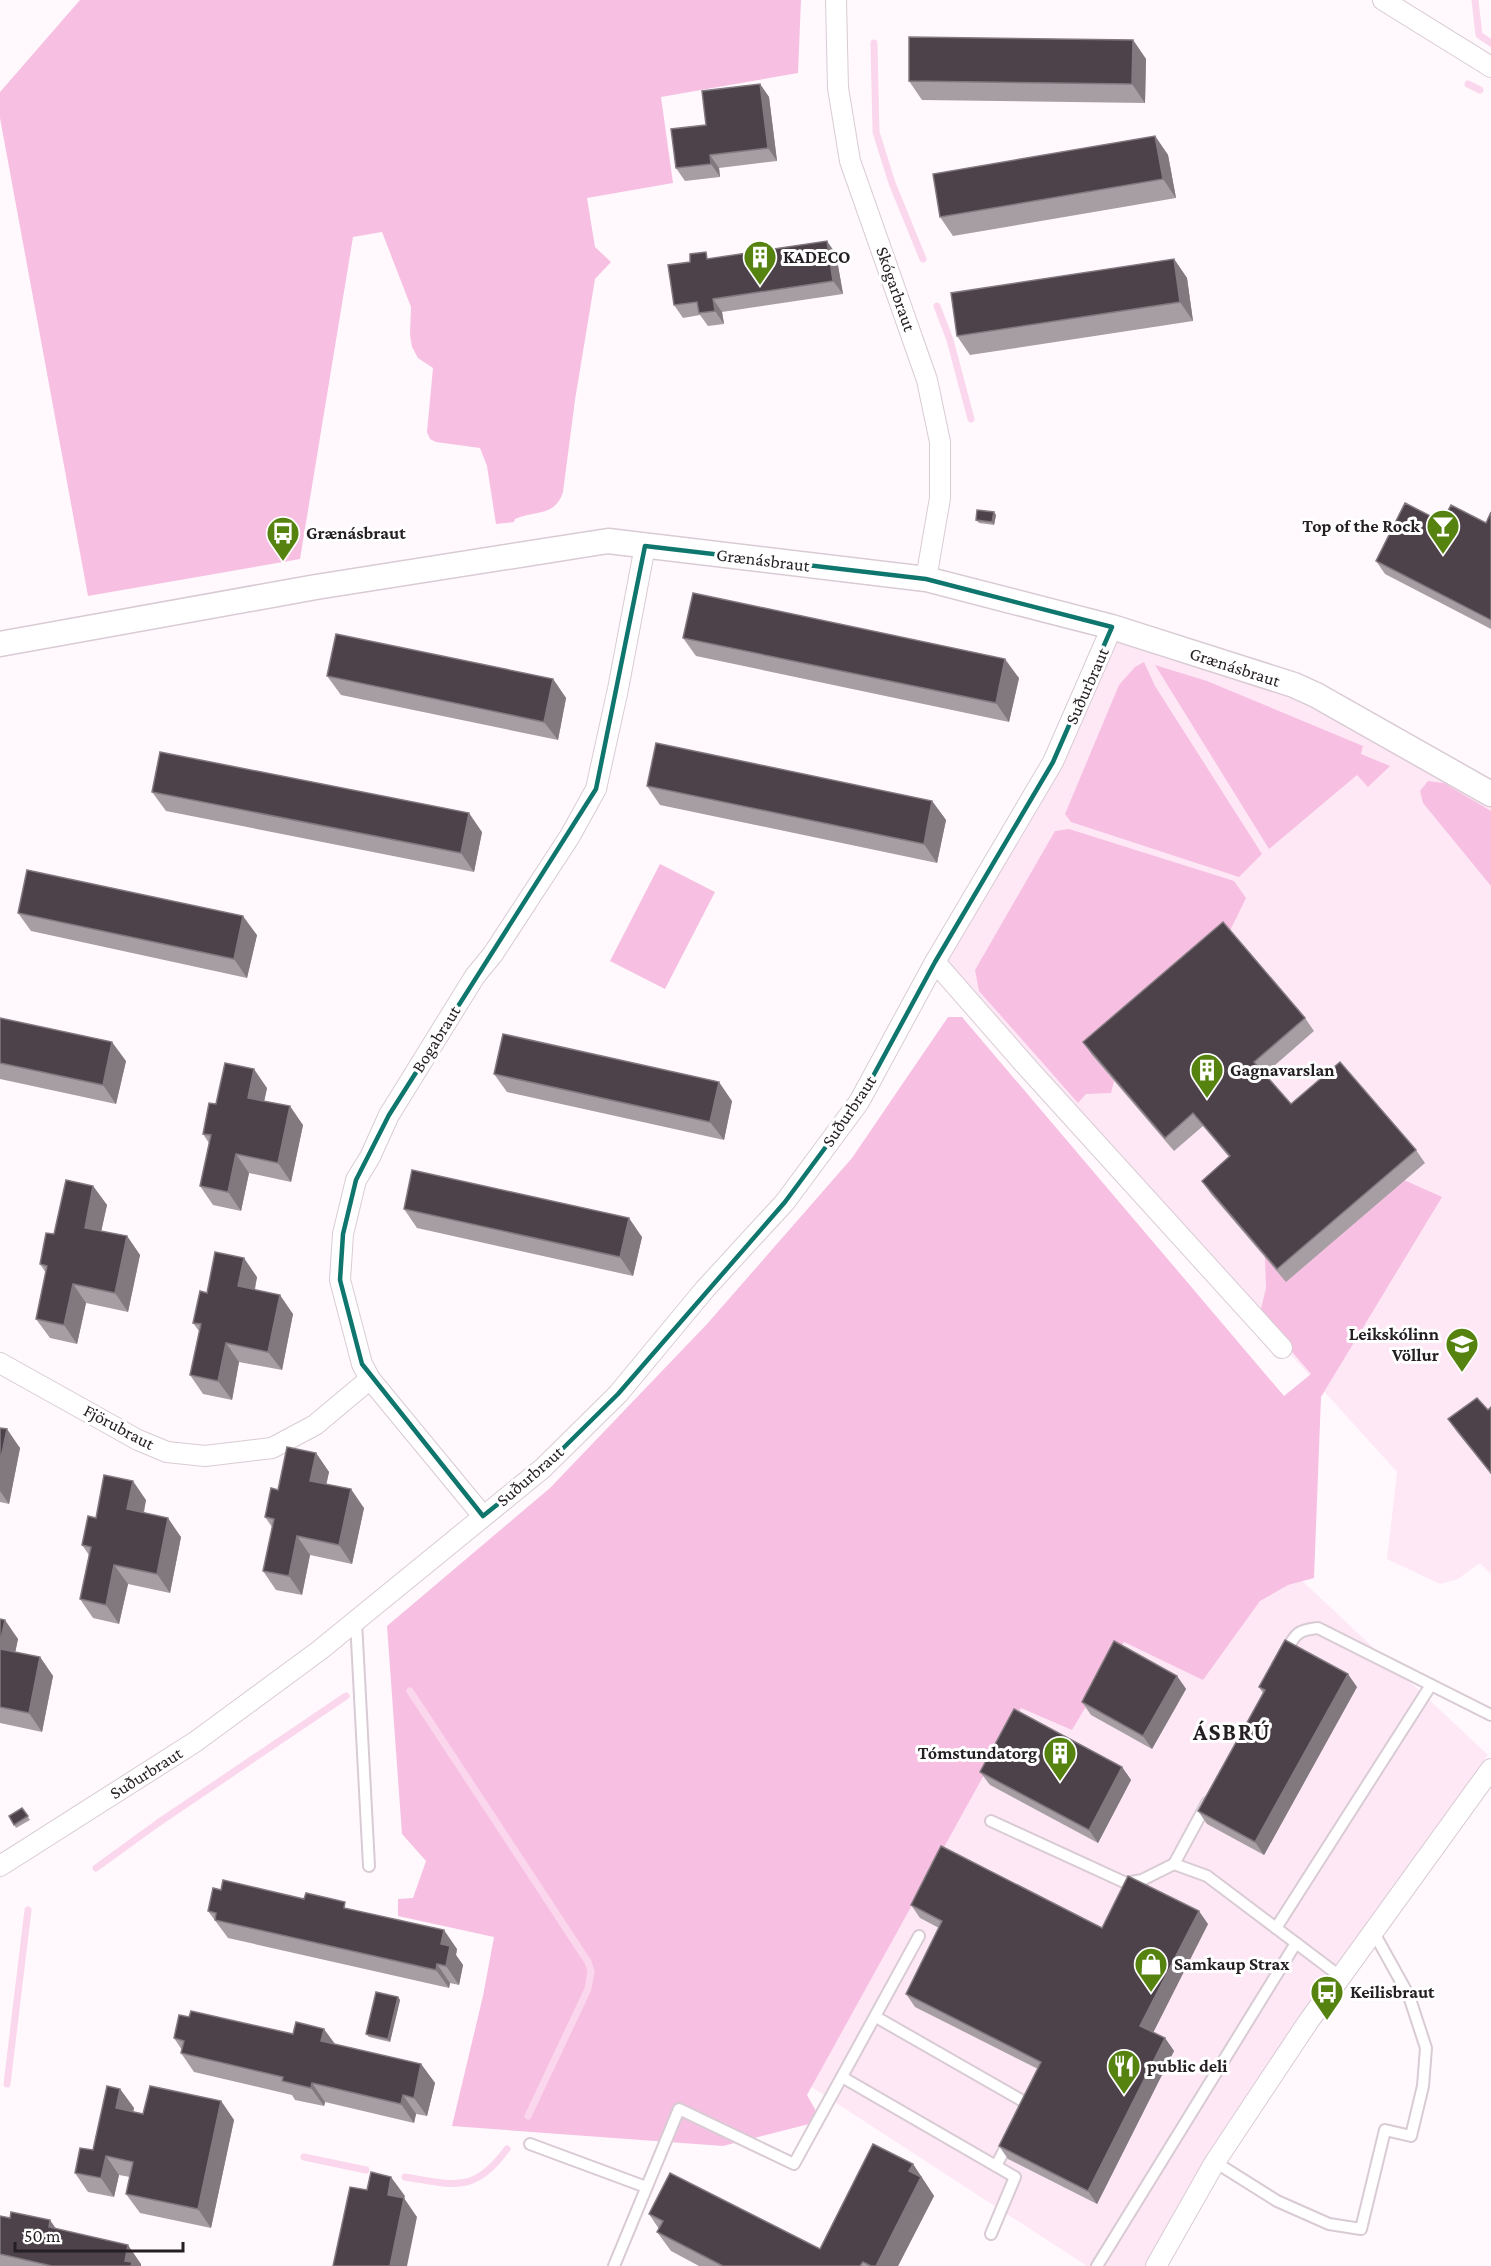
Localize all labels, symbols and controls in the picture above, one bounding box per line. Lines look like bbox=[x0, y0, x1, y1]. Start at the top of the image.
building icon: KADECO bbox=[742, 239, 778, 286]
street label: Skógarbraut bbox=[872, 244, 920, 335]
place label: KADECO bbox=[783, 247, 850, 267]
bar icon: Top of the Rock bbox=[1425, 508, 1461, 555]
bus stop icon: Grænásbraut bbox=[265, 515, 301, 562]
place label: Top of the Rock bbox=[1302, 516, 1420, 536]
place label: Grænásbraut bbox=[306, 523, 406, 543]
street label: Grænásbraut bbox=[715, 544, 812, 576]
street label: Grænásbraut bbox=[1187, 643, 1284, 691]
street label: Suðurbraut bbox=[1061, 644, 1113, 727]
street label: Bogabraut bbox=[408, 1001, 465, 1076]
building icon: Gagnavarslan bbox=[1189, 1052, 1225, 1099]
place label: Gagnavarslan bbox=[1230, 1060, 1335, 1080]
street label: Suðurbraut bbox=[818, 1071, 881, 1150]
place label: Leikskólinn Völlur bbox=[1349, 1324, 1440, 1365]
school or university icon: Leikskólinn Völlur bbox=[1444, 1326, 1480, 1373]
street label: Fjörubraut bbox=[80, 1400, 159, 1455]
street label: Suðurbraut bbox=[493, 1441, 568, 1510]
district label: ÁSBRÚ bbox=[1192, 1718, 1271, 1745]
building icon: Tómstundatorg bbox=[1042, 1735, 1078, 1782]
street label: Suðurbraut bbox=[106, 1742, 187, 1803]
place label: Tómstundatorg bbox=[918, 1743, 1037, 1763]
shop icon: Samkaup Strax bbox=[1133, 1946, 1169, 1993]
place label: Samkaup Strax bbox=[1174, 1954, 1290, 1974]
bus stop icon: Keilisbraut bbox=[1309, 1974, 1345, 2021]
place label: Keilisbraut bbox=[1350, 1982, 1435, 2002]
restaurant icon: public deli bbox=[1106, 2048, 1142, 2095]
place label: public deli bbox=[1147, 2056, 1228, 2076]
scale bar bbox=[15, 2215, 183, 2253]
text: 50 m bbox=[24, 2226, 61, 2246]

